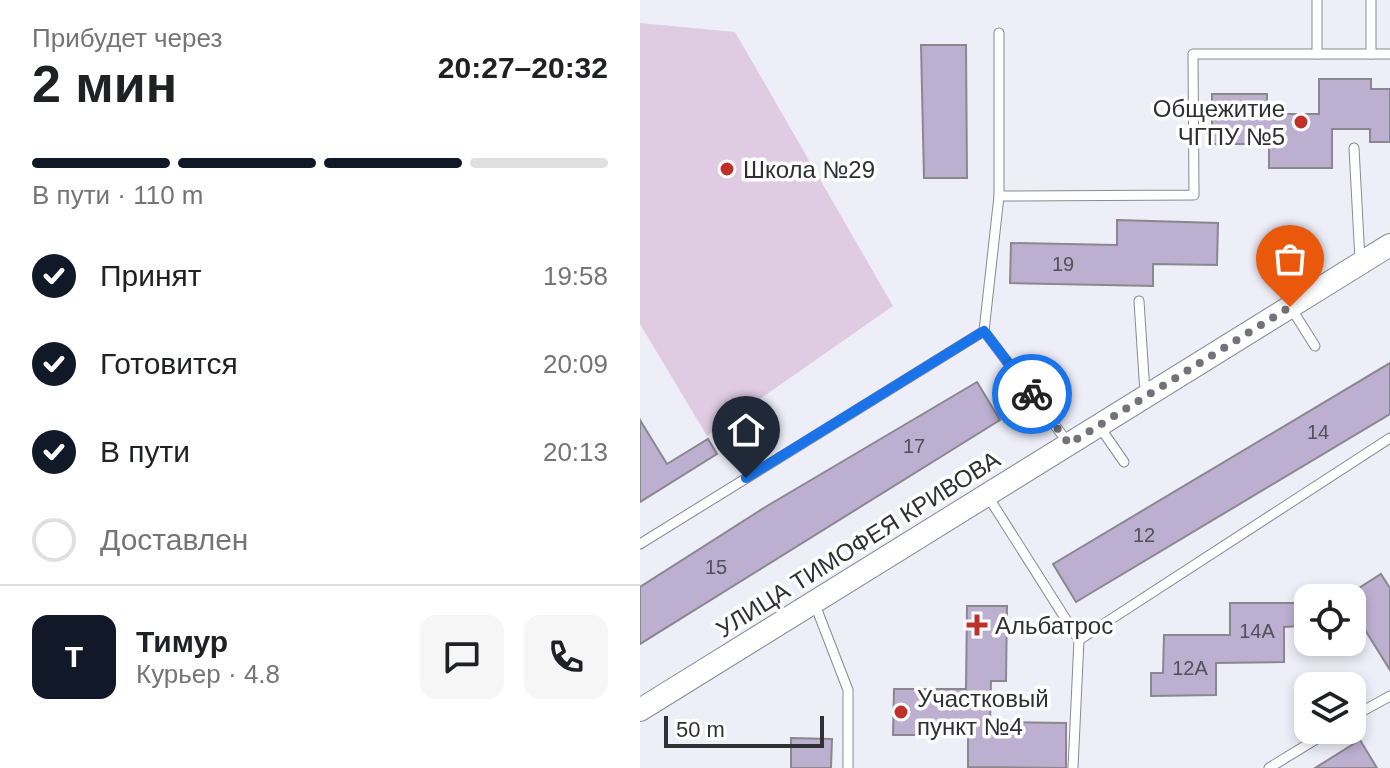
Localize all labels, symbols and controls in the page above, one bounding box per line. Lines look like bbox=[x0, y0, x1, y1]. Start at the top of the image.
text: Прибудет через bbox=[32, 23, 222, 53]
text: 20:27–20:32 bbox=[438, 51, 608, 84]
text: 2 мин bbox=[32, 55, 177, 113]
place label: Общежитие ЧГПУ №5 bbox=[1153, 95, 1285, 150]
marker: Общежитие ЧГПУ №5 bbox=[1292, 113, 1310, 131]
place label: Школа №29 bbox=[743, 156, 875, 183]
marker: Школа №29 bbox=[718, 160, 736, 178]
text: В пути · 110 m bbox=[32, 180, 204, 210]
pin bbox=[1256, 225, 1324, 307]
icon: bag bbox=[1268, 237, 1312, 281]
house number: 19 bbox=[1052, 253, 1074, 275]
icon: check bbox=[32, 254, 76, 298]
text: Принят bbox=[100, 259, 202, 292]
text: 19:58 bbox=[543, 261, 608, 291]
icon: check bbox=[32, 342, 76, 386]
text: Готовится bbox=[100, 347, 238, 380]
text: 20:09 bbox=[543, 349, 608, 379]
courier bbox=[992, 354, 1072, 434]
icon: bike bbox=[1010, 372, 1054, 416]
pin bbox=[712, 396, 780, 478]
icon: home bbox=[724, 408, 768, 452]
house number: 14 bbox=[1307, 421, 1329, 443]
icon: check bbox=[32, 430, 76, 474]
text: В пути bbox=[100, 435, 190, 468]
house number: 17 bbox=[903, 435, 925, 457]
text: 20:13 bbox=[543, 437, 608, 467]
street label: УЛИЦА ТИМОФЕЯ КРИВОВА bbox=[711, 445, 1005, 643]
text: Доставлен bbox=[100, 523, 248, 556]
house number: 12 bbox=[1133, 524, 1155, 546]
house number: 15 bbox=[705, 556, 727, 578]
map controls bbox=[1294, 584, 1366, 744]
button: locate bbox=[1294, 584, 1366, 656]
place label: Альбатрос bbox=[995, 612, 1113, 639]
marker: Альбатрос bbox=[966, 614, 988, 636]
button: chat bbox=[420, 615, 504, 699]
button: phone bbox=[524, 615, 608, 699]
house number: 14А bbox=[1239, 620, 1275, 642]
text: Тимур bbox=[136, 625, 228, 658]
text: Т bbox=[65, 640, 83, 673]
house number: 12А bbox=[1172, 657, 1208, 679]
text: Курьер · 4.8 bbox=[136, 659, 280, 689]
button: layers bbox=[1294, 672, 1366, 744]
place label: Участковый пункт №4 bbox=[917, 685, 1049, 740]
marker: Участковый пункт №4 bbox=[892, 703, 910, 721]
scale bar bbox=[664, 712, 824, 748]
text: 50 m bbox=[676, 717, 725, 742]

